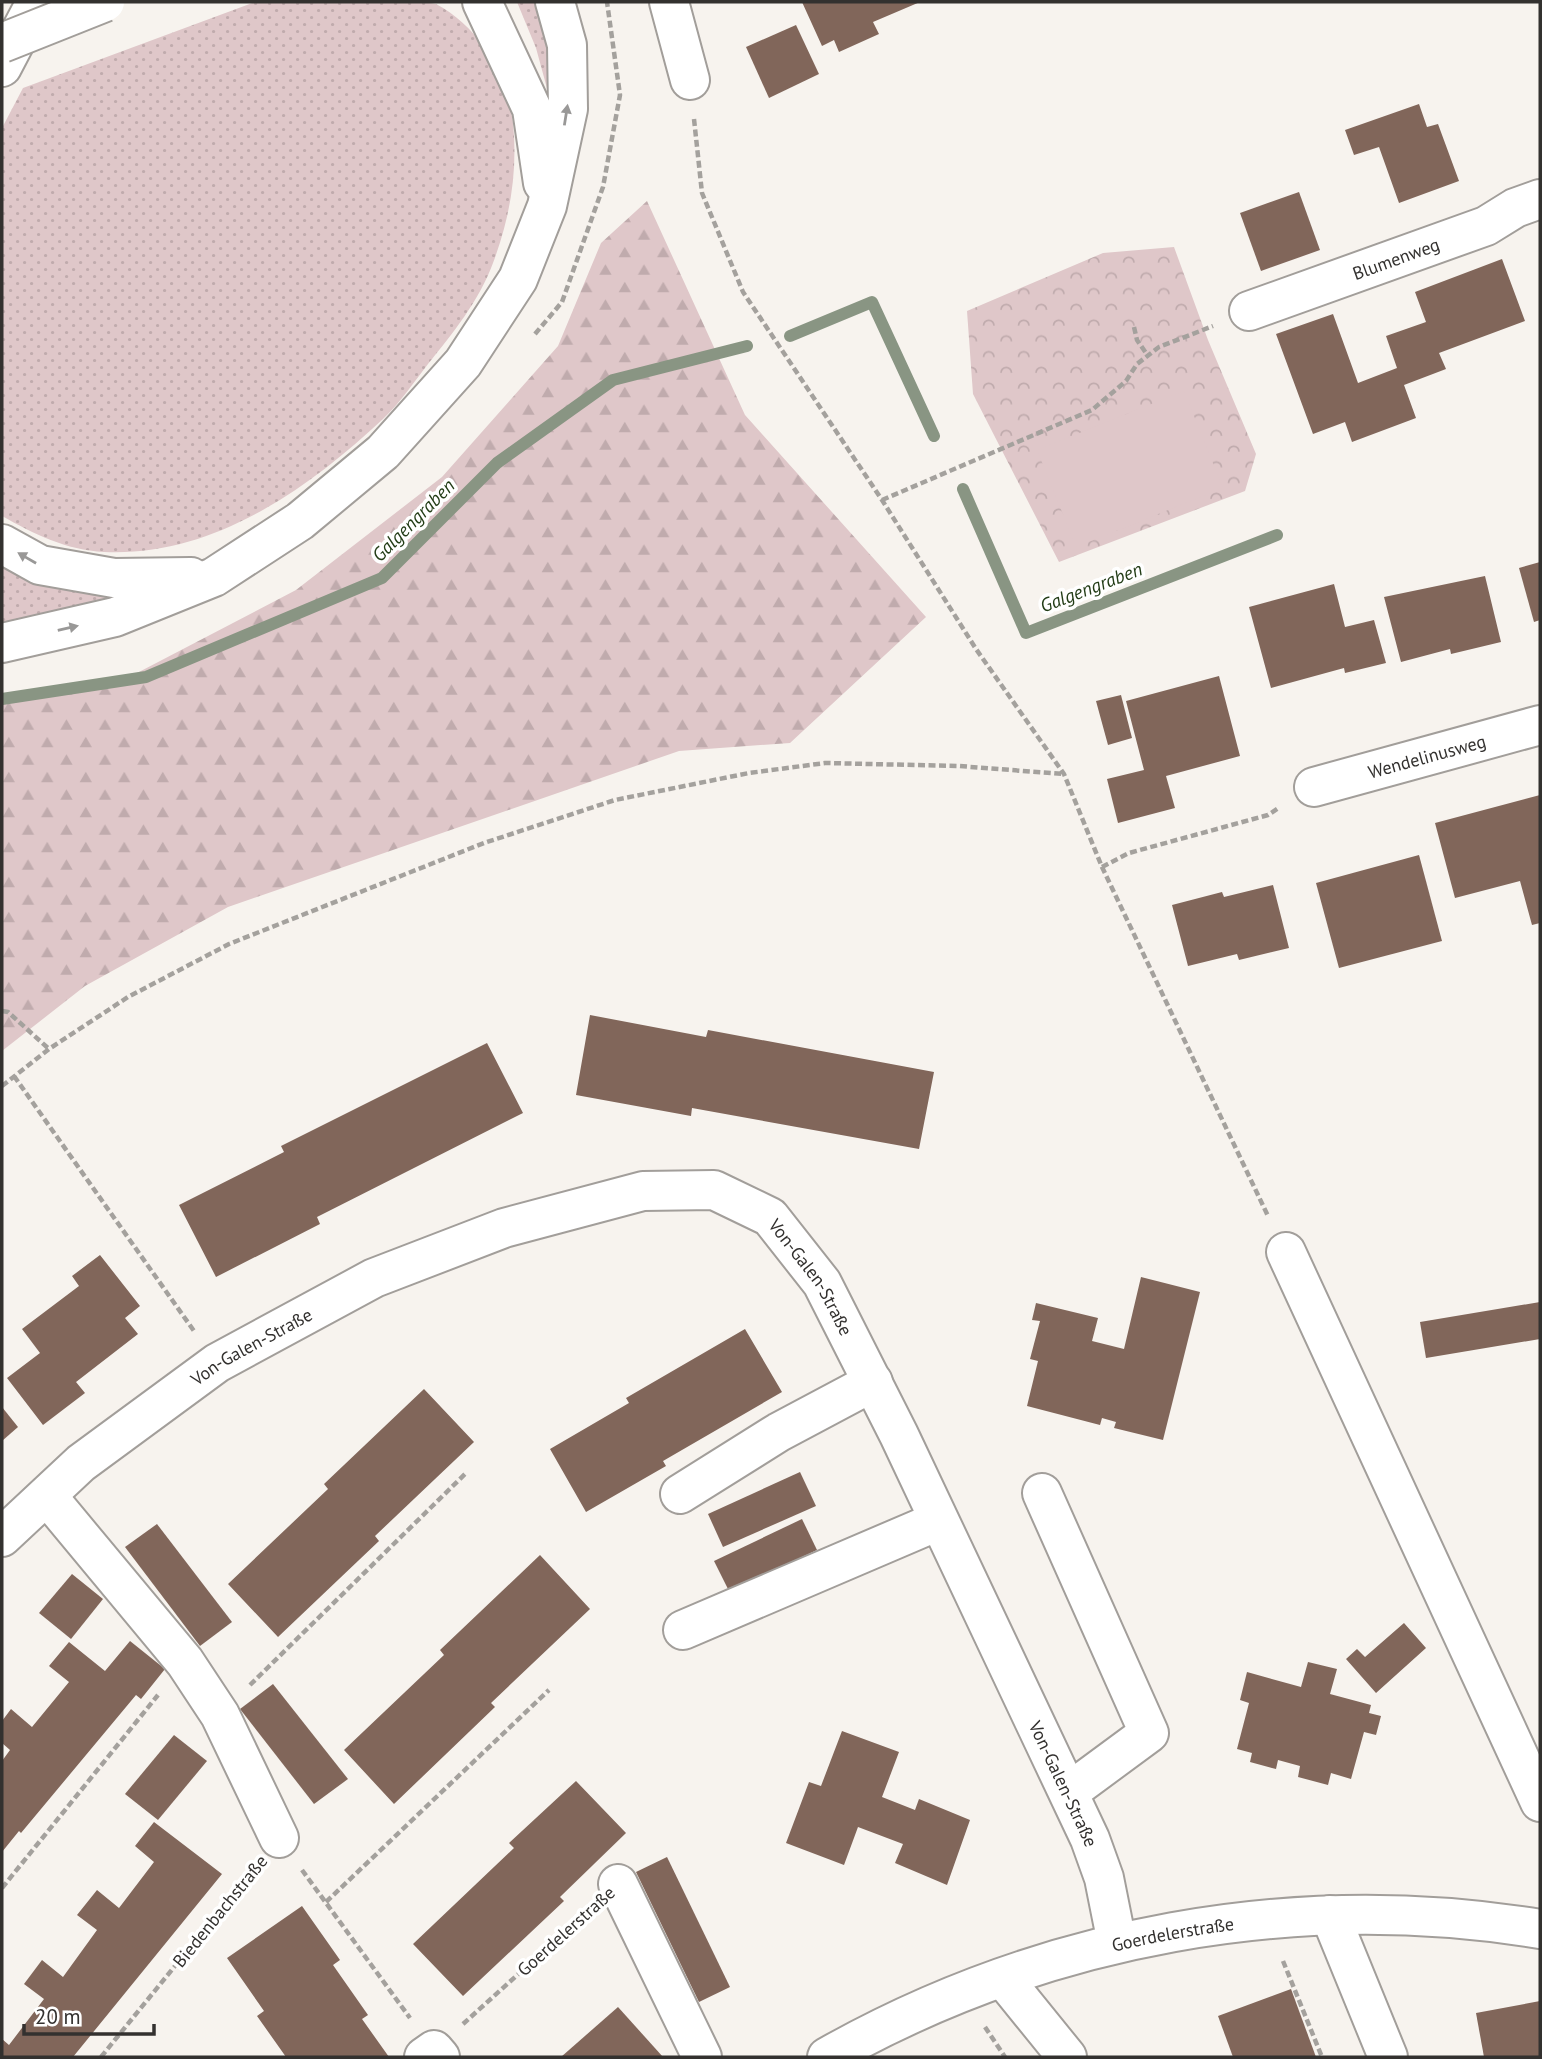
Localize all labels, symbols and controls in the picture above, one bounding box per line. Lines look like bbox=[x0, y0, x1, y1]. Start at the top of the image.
one-way arrow bbox=[561, 104, 572, 126]
street label: Blumenweg bbox=[1349, 232, 1442, 284]
water label: Galgengraben bbox=[367, 473, 460, 566]
one-way arrow bbox=[17, 552, 36, 564]
water label: Galgengraben bbox=[1037, 557, 1146, 617]
one-way arrow bbox=[57, 622, 79, 633]
street label: Wendelinusweg bbox=[1365, 729, 1488, 783]
street label: Von-Galen-Straße bbox=[763, 1213, 858, 1339]
street label: Von-Galen-Straße bbox=[185, 1302, 316, 1391]
street label: Von-Galen-Straße bbox=[1024, 1716, 1103, 1850]
street label: Biedenbachstraße bbox=[168, 1850, 272, 1972]
street label: Goerdelerstraße bbox=[512, 1881, 620, 1981]
street label: Goerdelerstraße bbox=[1109, 1912, 1235, 1956]
scale bar bbox=[24, 1993, 154, 2037]
text: 20 m bbox=[35, 2003, 81, 2030]

